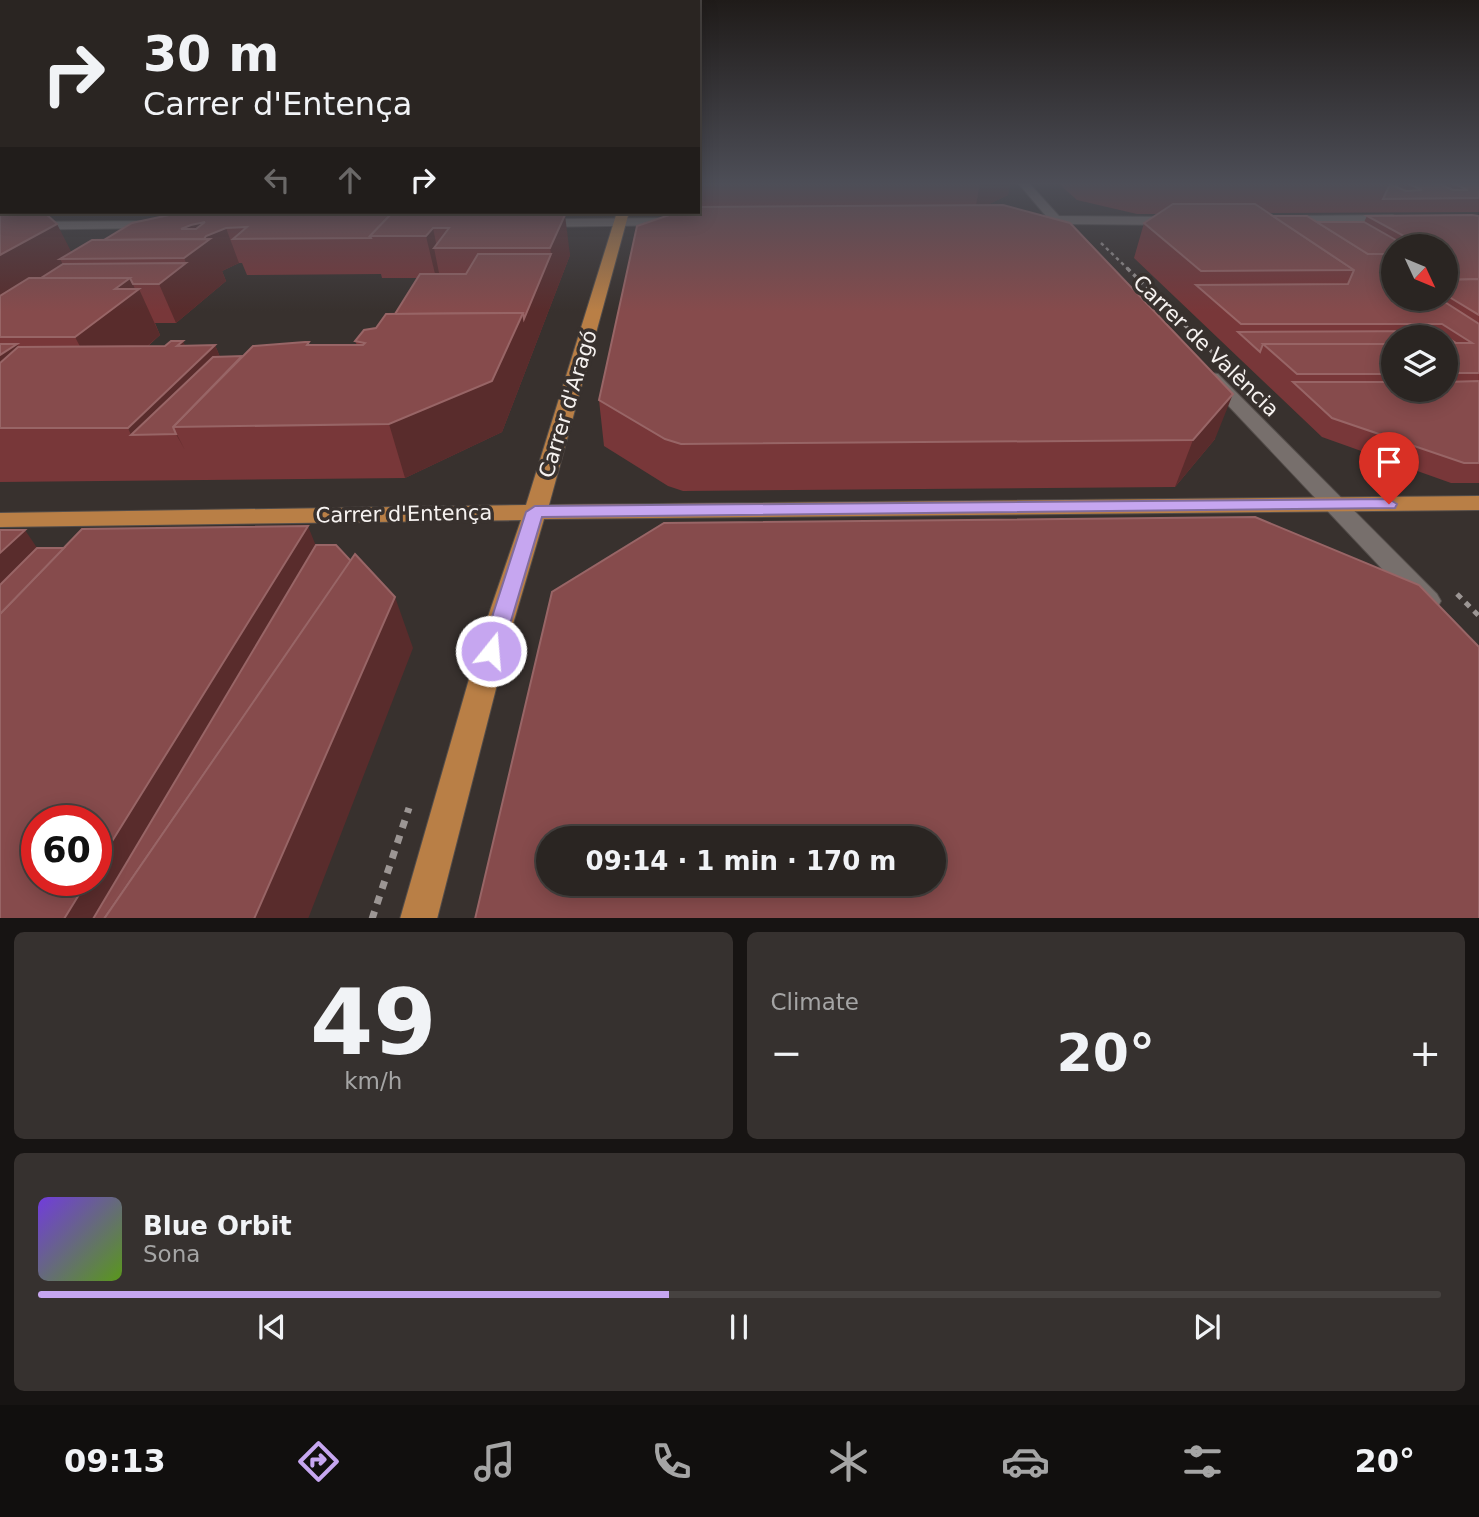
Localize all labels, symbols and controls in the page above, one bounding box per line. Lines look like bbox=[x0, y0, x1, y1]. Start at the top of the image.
text: 30 m bbox=[143, 26, 279, 83]
icon: right bbox=[28, 28, 119, 119]
text: Carrer d'Entença bbox=[143, 85, 412, 123]
icon: left bbox=[258, 161, 296, 199]
icon: ahead bbox=[331, 161, 369, 199]
icon: right bbox=[404, 161, 442, 199]
north arrow bbox=[1381, 234, 1458, 312]
map controls bbox=[1381, 234, 1458, 402]
street label: Carrer de València bbox=[1128, 270, 1284, 422]
button: layers bbox=[1381, 325, 1458, 402]
street label: Carrer d'Aragó bbox=[534, 327, 602, 481]
pin bbox=[1359, 432, 1419, 504]
icon: arrive bbox=[1370, 443, 1408, 481]
street label: Carrer d'Entença bbox=[315, 500, 493, 528]
position arrow bbox=[454, 614, 528, 688]
speed limit sign: 60 bbox=[21, 805, 112, 896]
text: 09:14 · 1 min · 170 m bbox=[586, 846, 896, 876]
text: 49 bbox=[310, 970, 437, 1075]
text: Climate bbox=[771, 989, 859, 1015]
text: 20° bbox=[1057, 1023, 1155, 1083]
text: − bbox=[771, 1031, 802, 1075]
text: + bbox=[1409, 1031, 1441, 1075]
text: km/h bbox=[344, 1068, 402, 1094]
text: Blue Orbit bbox=[143, 1211, 292, 1241]
text: Sona bbox=[143, 1241, 200, 1267]
icon: previous bbox=[253, 1308, 291, 1346]
icon: pause bbox=[720, 1308, 758, 1346]
icon: next bbox=[1188, 1308, 1226, 1346]
icon: directions bbox=[294, 1437, 343, 1486]
icon: music bbox=[470, 1437, 519, 1486]
icon: phone bbox=[647, 1437, 696, 1486]
icon: climate bbox=[824, 1437, 873, 1486]
icon: car bbox=[1001, 1437, 1050, 1486]
icon: filters bbox=[1178, 1437, 1227, 1486]
text: 09:13 bbox=[64, 1442, 166, 1480]
text: 20° bbox=[1354, 1442, 1415, 1480]

